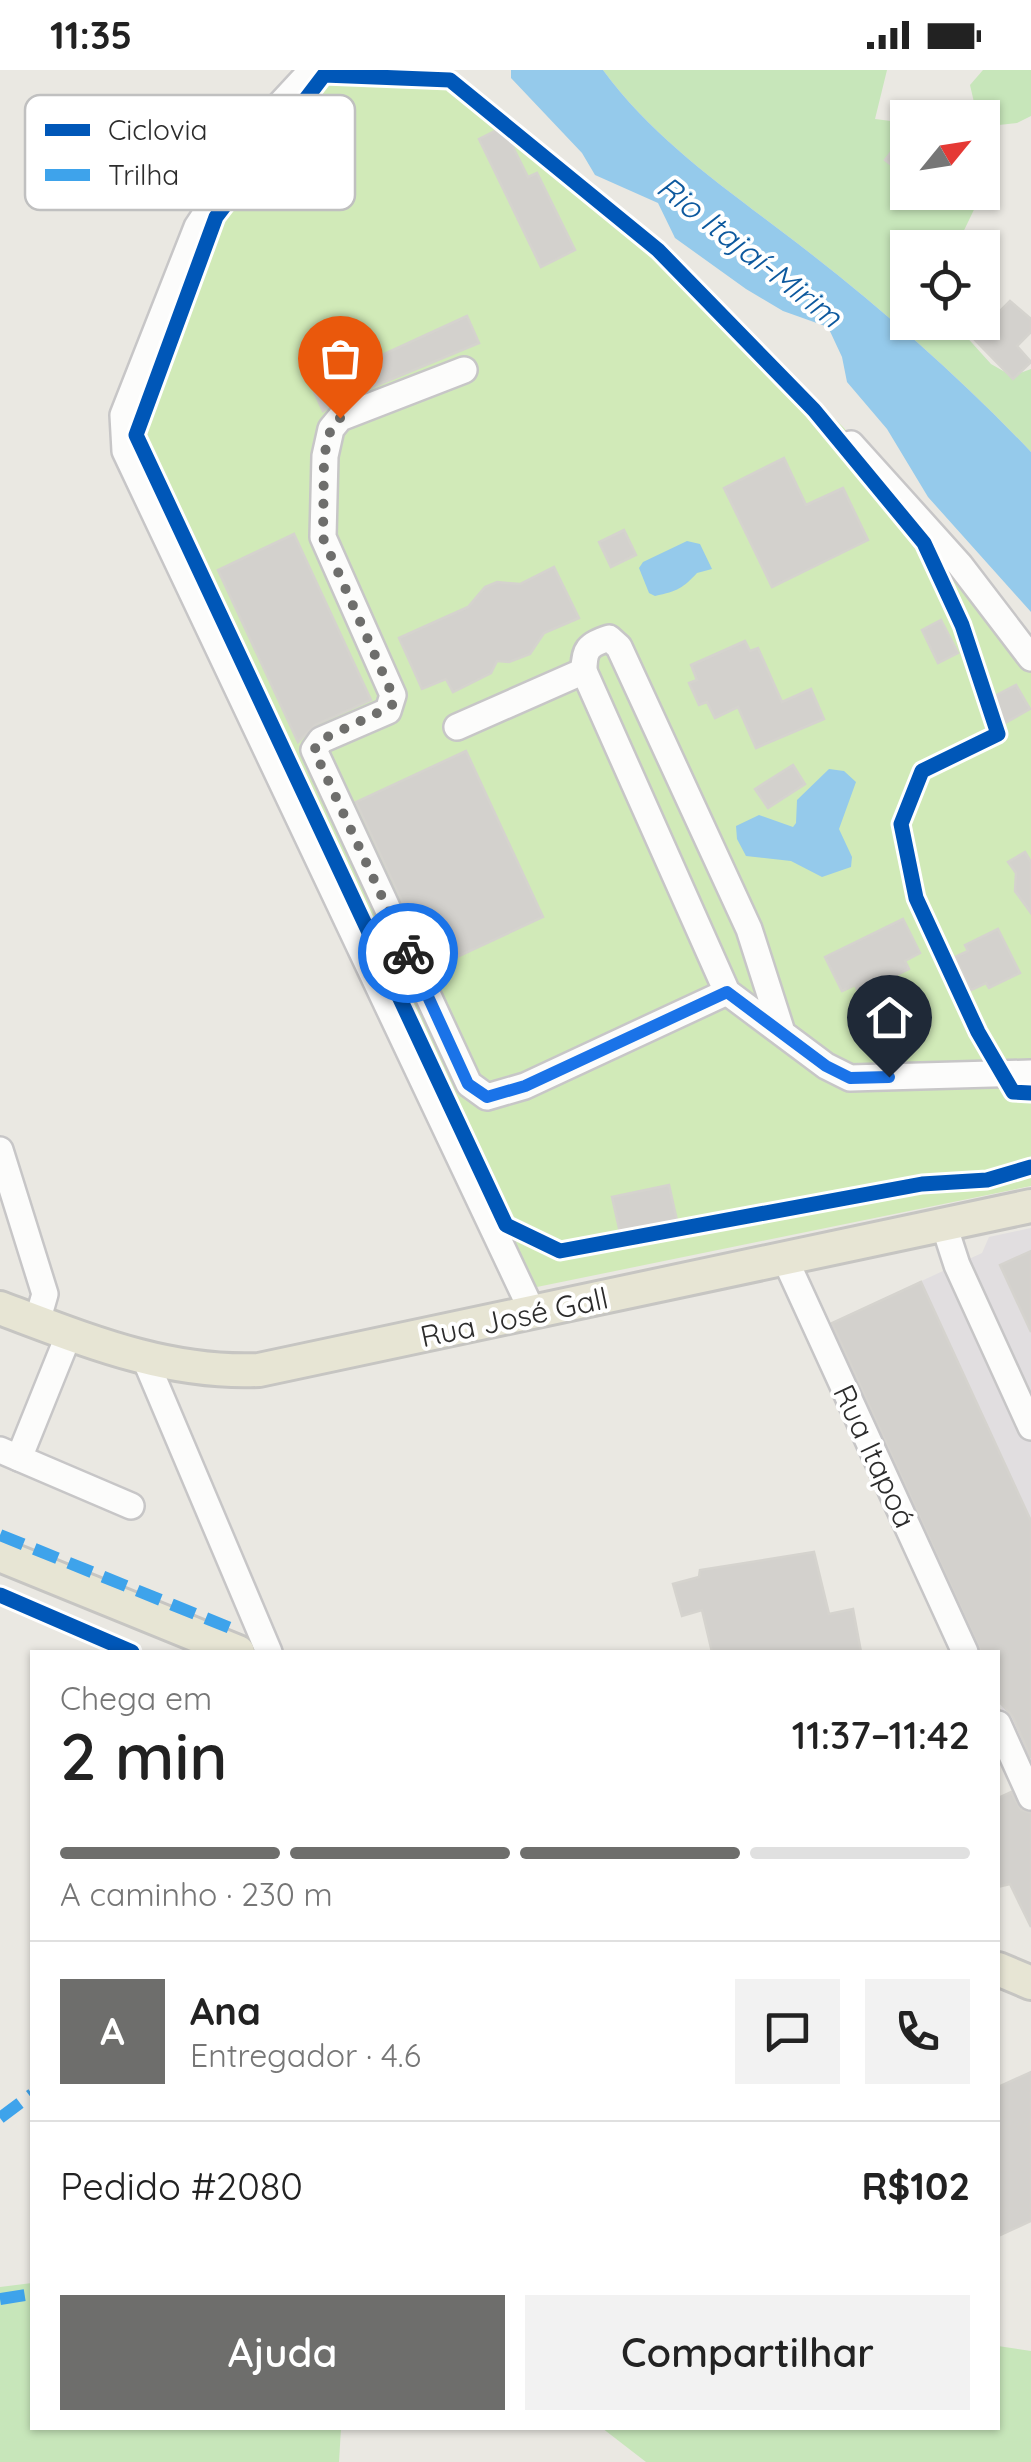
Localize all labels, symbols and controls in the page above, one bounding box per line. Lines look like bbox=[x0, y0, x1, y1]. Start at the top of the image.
text: 11:35 bbox=[50, 11, 132, 59]
legend bbox=[25, 95, 355, 210]
north arrow bbox=[890, 100, 1000, 210]
map controls bbox=[890, 100, 1000, 340]
text: Ciclovia bbox=[108, 112, 208, 147]
text: Trilha bbox=[108, 157, 179, 192]
water label: Rio Itajaí-Mirim bbox=[650, 166, 851, 336]
button: locate bbox=[890, 230, 1000, 340]
pin bbox=[298, 316, 383, 419]
icon: bag bbox=[313, 331, 368, 386]
courier bbox=[358, 903, 458, 1003]
icon: bike bbox=[381, 926, 436, 981]
pin bbox=[847, 975, 932, 1078]
icon: home bbox=[862, 990, 917, 1045]
street label: Rua José Gall bbox=[417, 1279, 611, 1355]
street label: Rua Itapoá bbox=[825, 1378, 925, 1534]
text: Chega em bbox=[60, 1678, 212, 1718]
text: 11:37–11:42 bbox=[792, 1711, 970, 1759]
text: 2 min bbox=[60, 1715, 228, 1796]
text: A caminho · 230 m bbox=[60, 1874, 333, 1914]
button: chat bbox=[735, 1979, 840, 2084]
button: phone bbox=[865, 1979, 970, 2084]
text: Ana bbox=[190, 1987, 261, 2035]
text: A bbox=[100, 2007, 125, 2055]
text: Entregador · 4.6 bbox=[190, 2035, 421, 2075]
text: Pedido #2080 bbox=[60, 2162, 303, 2210]
text: R$102 bbox=[861, 2162, 970, 2210]
button: Ajuda bbox=[60, 2295, 505, 2410]
button: Compartilhar bbox=[525, 2295, 970, 2410]

